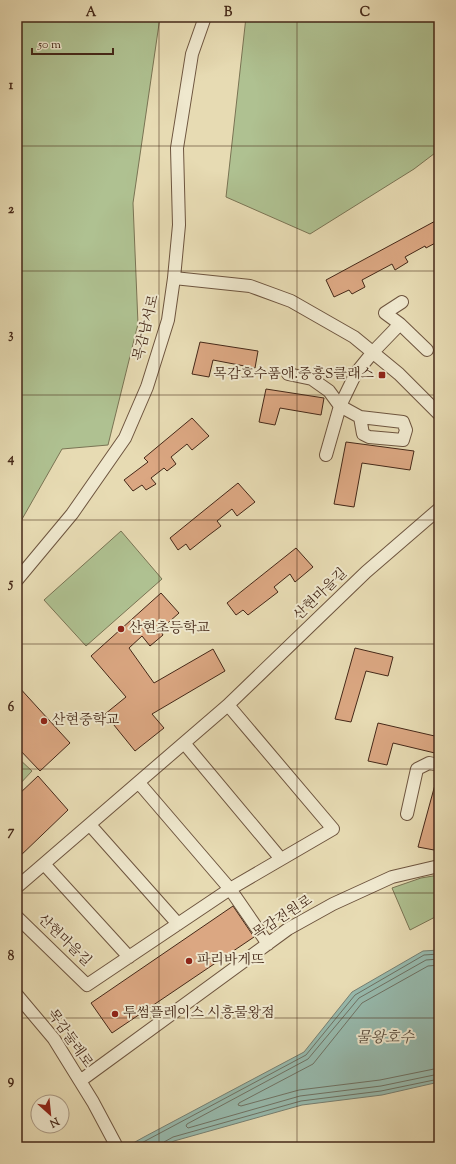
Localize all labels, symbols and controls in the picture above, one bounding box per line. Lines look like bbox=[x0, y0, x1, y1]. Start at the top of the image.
text: A bbox=[86, 4, 97, 22]
text: B bbox=[224, 4, 233, 22]
text: C bbox=[360, 4, 370, 22]
scale bar bbox=[32, 30, 113, 56]
text: 50 m bbox=[37, 36, 61, 54]
text: 1 bbox=[9, 77, 14, 95]
text: 2 bbox=[8, 201, 15, 219]
street label: 목감남서로 bbox=[129, 292, 165, 363]
text: 3 bbox=[8, 326, 14, 344]
place label: 목감호수품애.중흥S클래스 bbox=[213, 365, 374, 385]
marker: 목감호수품애.중흥S클래스 bbox=[377, 370, 387, 380]
text: 4 bbox=[7, 450, 15, 468]
street label: 산현마을길 bbox=[290, 564, 352, 626]
text: 5 bbox=[8, 575, 14, 593]
place label: 산현초등학교 bbox=[129, 619, 211, 639]
marker: 산현초등학교 bbox=[116, 624, 126, 634]
text: 6 bbox=[8, 699, 15, 717]
place label: 산현중학교 bbox=[52, 711, 120, 731]
marker: 산현중학교 bbox=[39, 716, 49, 726]
text: 7 bbox=[8, 823, 15, 841]
street label: 목감전원로 bbox=[249, 891, 317, 945]
street label: 산현마을길 bbox=[33, 910, 95, 972]
text: 8 bbox=[8, 948, 15, 966]
place label: 파리바게뜨 bbox=[197, 951, 265, 971]
marker: 파리바게뜨 bbox=[184, 956, 194, 966]
place label: 투썸플레이스 시흥물왕점 bbox=[123, 1004, 275, 1024]
street label: 목감둘레로 bbox=[41, 1006, 97, 1073]
marker: 투썸플레이스 시흥물왕점 bbox=[110, 1009, 120, 1019]
water label: 물왕호수 bbox=[356, 1028, 415, 1049]
text: 9 bbox=[8, 1072, 15, 1090]
north arrow bbox=[30, 1094, 70, 1134]
text: N bbox=[46, 1112, 63, 1131]

